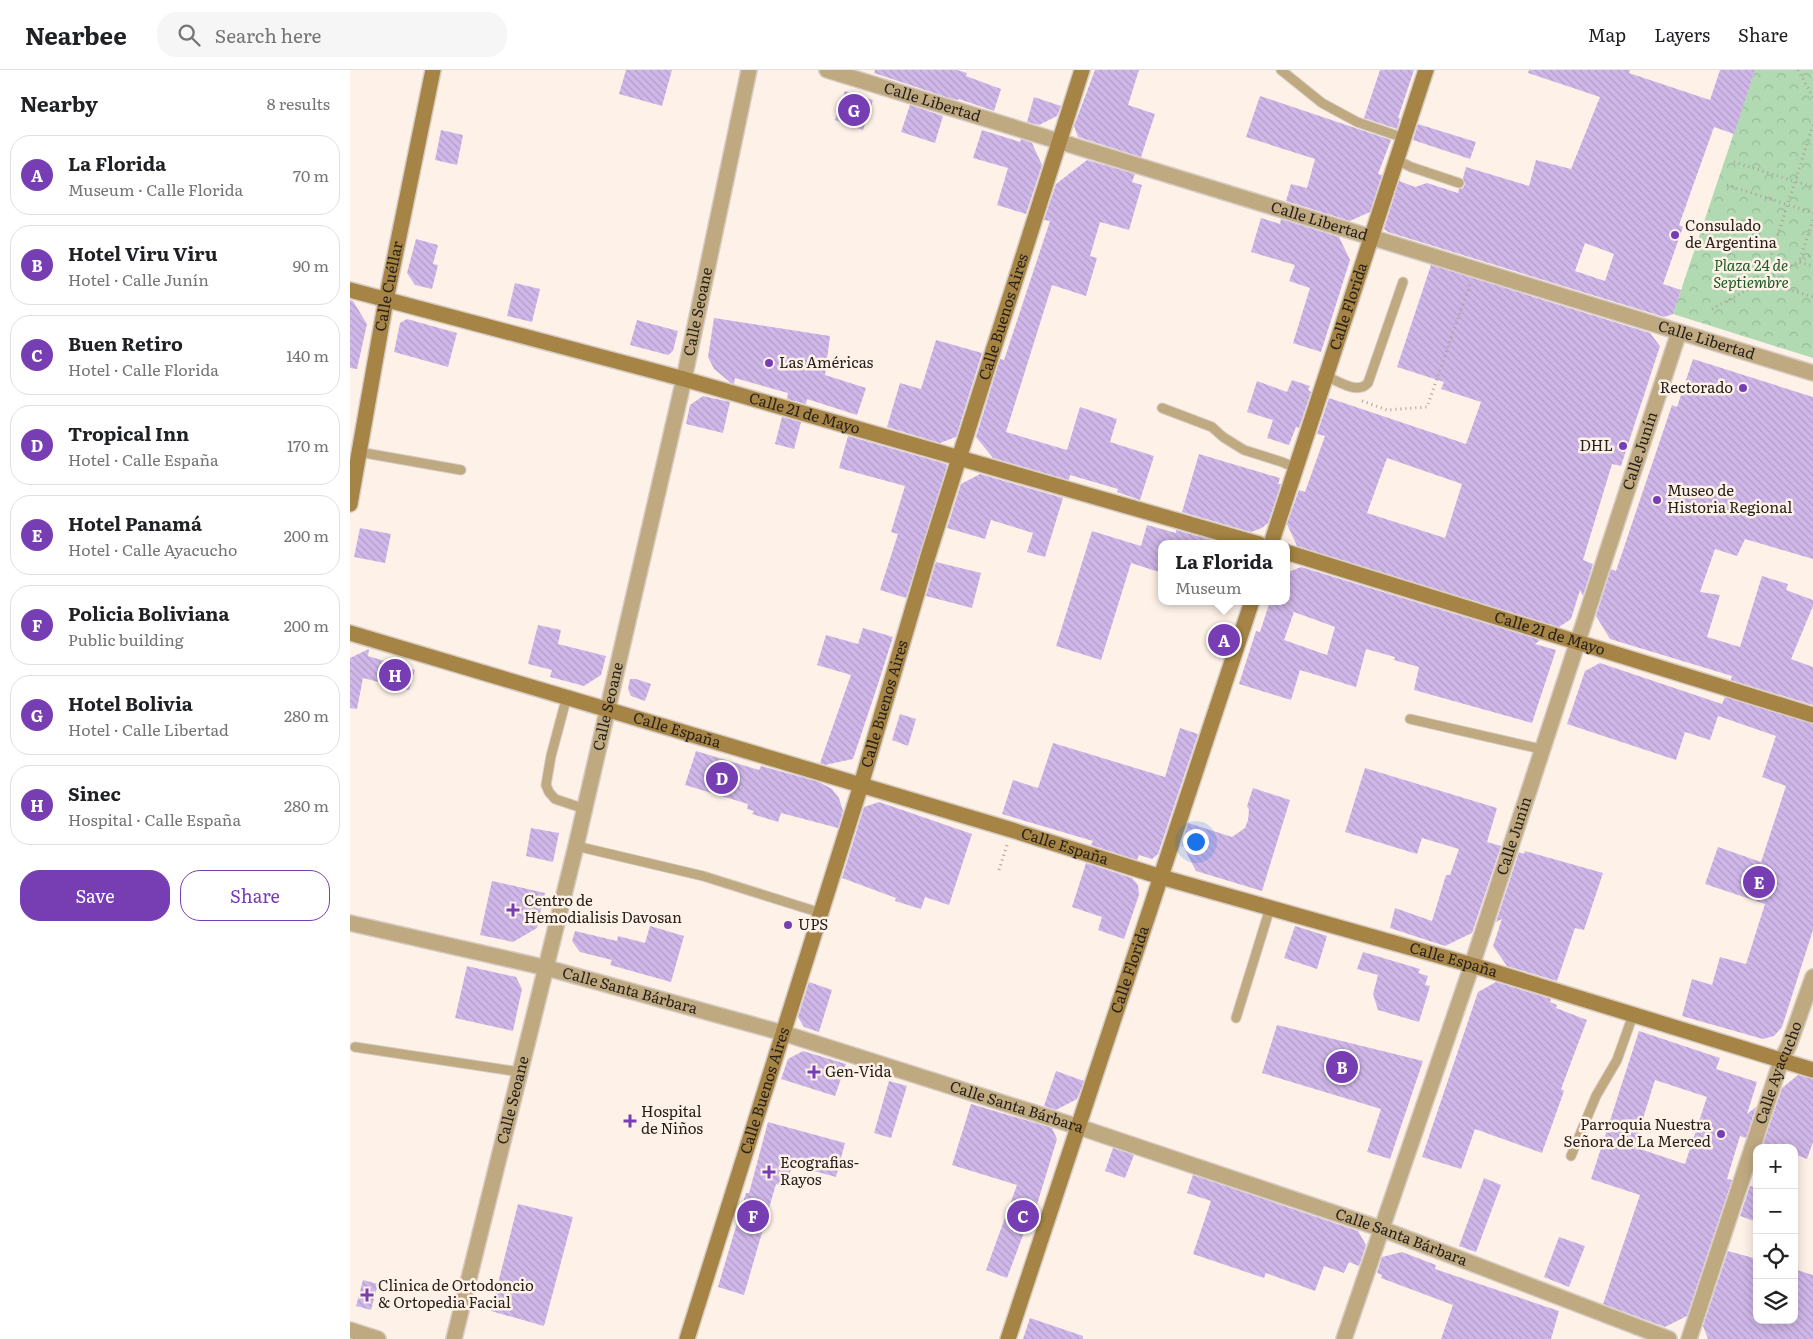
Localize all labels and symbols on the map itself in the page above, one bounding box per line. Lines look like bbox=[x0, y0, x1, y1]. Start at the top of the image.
street label: Calle Libertad bbox=[881, 75, 984, 127]
pin: G bbox=[838, 91, 870, 129]
street label: Calle Libertad bbox=[1268, 194, 1371, 246]
place label: Consulado de Argentina bbox=[1685, 213, 1778, 253]
marker: Consulado de Argentina bbox=[1669, 229, 1681, 241]
street label: Calle Cuéllar bbox=[368, 239, 408, 333]
street label: Calle Buenos Aires bbox=[971, 250, 1033, 383]
park label: Plaza 24 de Septiembre bbox=[1713, 253, 1789, 293]
street label: Calle Florida bbox=[1322, 258, 1373, 353]
street label: Calle Seoane bbox=[676, 265, 717, 358]
street label: Calle Libertad bbox=[1655, 313, 1758, 365]
place label: Las Américas bbox=[779, 350, 874, 373]
marker: Las Américas bbox=[763, 357, 775, 369]
place label: Rectorado bbox=[1660, 375, 1733, 398]
marker: Rectorado bbox=[1737, 382, 1749, 394]
street label: Calle 21 de Mayo bbox=[747, 385, 863, 439]
street label: Calle Junín bbox=[1615, 408, 1662, 493]
place label: DHL bbox=[1579, 433, 1613, 456]
marker: DHL bbox=[1617, 440, 1629, 452]
place label: Museo de Historia Regional bbox=[1667, 478, 1792, 518]
marker: Museo de Historia Regional bbox=[1651, 494, 1663, 506]
street label: Calle 21 de Mayo bbox=[1492, 604, 1609, 660]
pin: A bbox=[1208, 621, 1240, 659]
street label: Calle Buenos Aires bbox=[854, 637, 913, 770]
pin: H bbox=[379, 656, 411, 694]
street label: Calle Seoane bbox=[585, 659, 628, 753]
street label: Calle España bbox=[630, 705, 725, 753]
pin: D bbox=[706, 759, 738, 797]
street label: Calle Junín bbox=[1489, 793, 1536, 878]
street label: Calle España bbox=[1018, 821, 1113, 870]
your location bbox=[1183, 829, 1209, 855]
pin: E bbox=[1743, 863, 1775, 901]
place label: Centro de Hemodialisis Davosan bbox=[524, 888, 682, 928]
marker: Centro de Hemodialisis Davosan bbox=[506, 903, 520, 917]
place label: UPS bbox=[798, 912, 828, 935]
marker: UPS bbox=[782, 919, 794, 931]
street label: Calle Florida bbox=[1103, 922, 1154, 1016]
street label: Calle España bbox=[1407, 935, 1502, 983]
street label: Calle Santa Bárbara bbox=[560, 960, 701, 1019]
street label: Calle Ayacucho bbox=[1748, 1017, 1807, 1127]
street label: Calle Buenos Aires bbox=[733, 1024, 794, 1157]
pin: B bbox=[1326, 1048, 1358, 1086]
street label: Calle Seoane bbox=[490, 1053, 534, 1146]
place label: Gen-Vida bbox=[825, 1059, 892, 1082]
marker: Gen-Vida bbox=[807, 1065, 821, 1079]
street label: Calle Santa Bárbara bbox=[947, 1074, 1088, 1138]
place label: Hospital de Niños bbox=[641, 1099, 703, 1139]
place label: Parroquia Nuestra Señora de La Merced bbox=[1564, 1112, 1712, 1152]
marker: Hospital de Niños bbox=[623, 1114, 637, 1128]
marker: Parroquia Nuestra Señora de La Merced bbox=[1715, 1128, 1727, 1140]
place label: Ecografias- Rayos bbox=[780, 1150, 859, 1190]
marker: Ecografias- Rayos bbox=[762, 1165, 776, 1179]
pin: F bbox=[737, 1197, 769, 1235]
pin: C bbox=[1007, 1197, 1039, 1235]
street label: Calle Santa Bárbara bbox=[1333, 1201, 1472, 1271]
place label: Clinica de Ortodoncio & Ortopedia Facial bbox=[378, 1273, 534, 1313]
marker: Clinica de Ortodoncio & Ortopedia Facial bbox=[360, 1288, 374, 1302]

